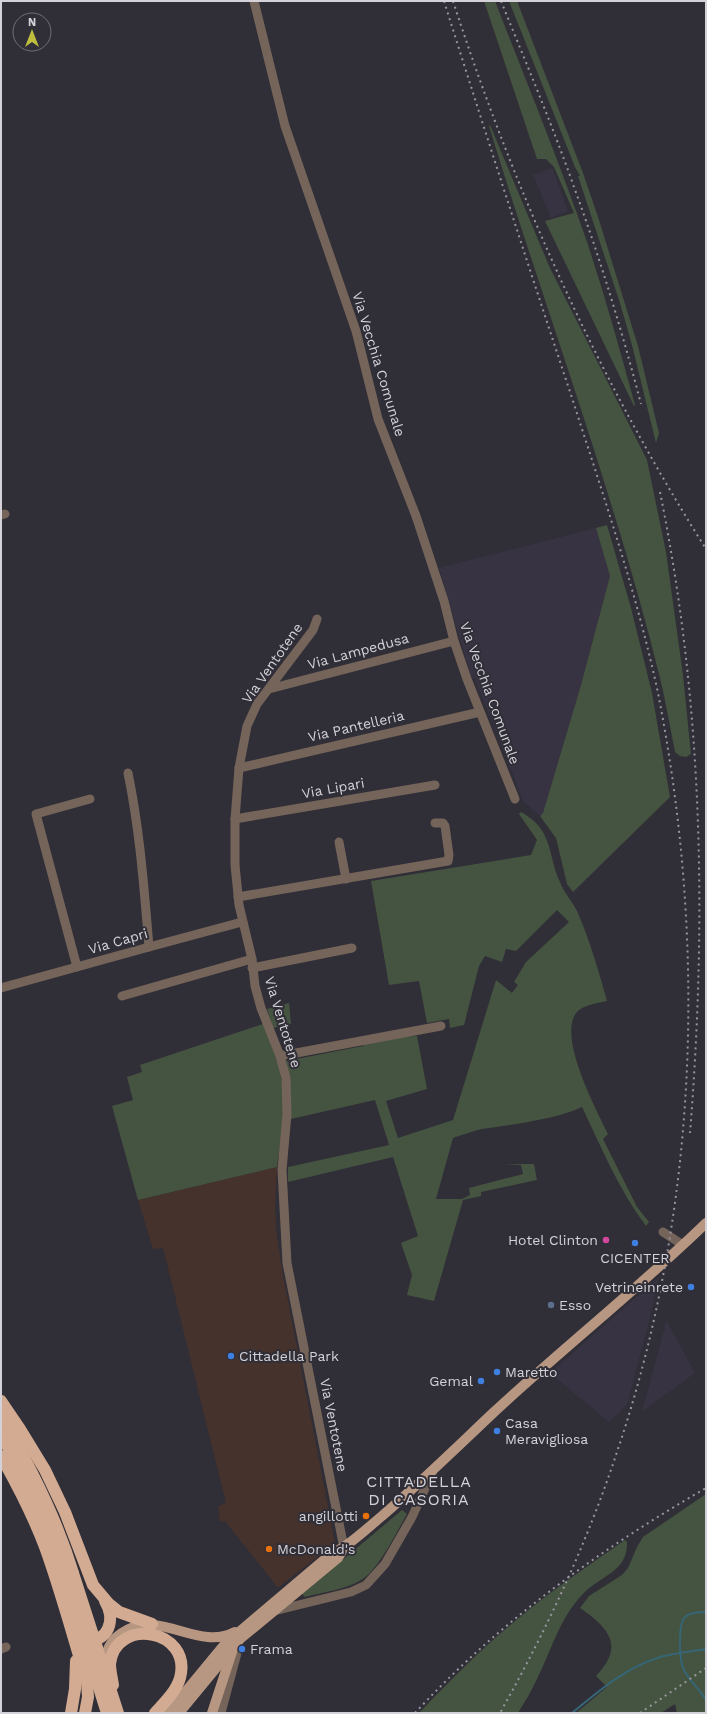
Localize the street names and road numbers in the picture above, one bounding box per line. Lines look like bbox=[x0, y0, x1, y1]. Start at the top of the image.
street label: Via Vecchia Comunale bbox=[349, 290, 409, 438]
street label: Via Ventotene bbox=[238, 620, 306, 706]
street label: Via Vecchia Comunale bbox=[457, 620, 523, 766]
street label: Via Lampedusa bbox=[306, 630, 411, 672]
street label: Via Pantelleria bbox=[306, 707, 406, 745]
street label: Via Lipari bbox=[300, 775, 366, 801]
street label: Via Capri bbox=[87, 925, 149, 957]
street label: Via Ventotene bbox=[262, 974, 304, 1070]
street label: Via Ventotene bbox=[317, 1377, 351, 1473]

